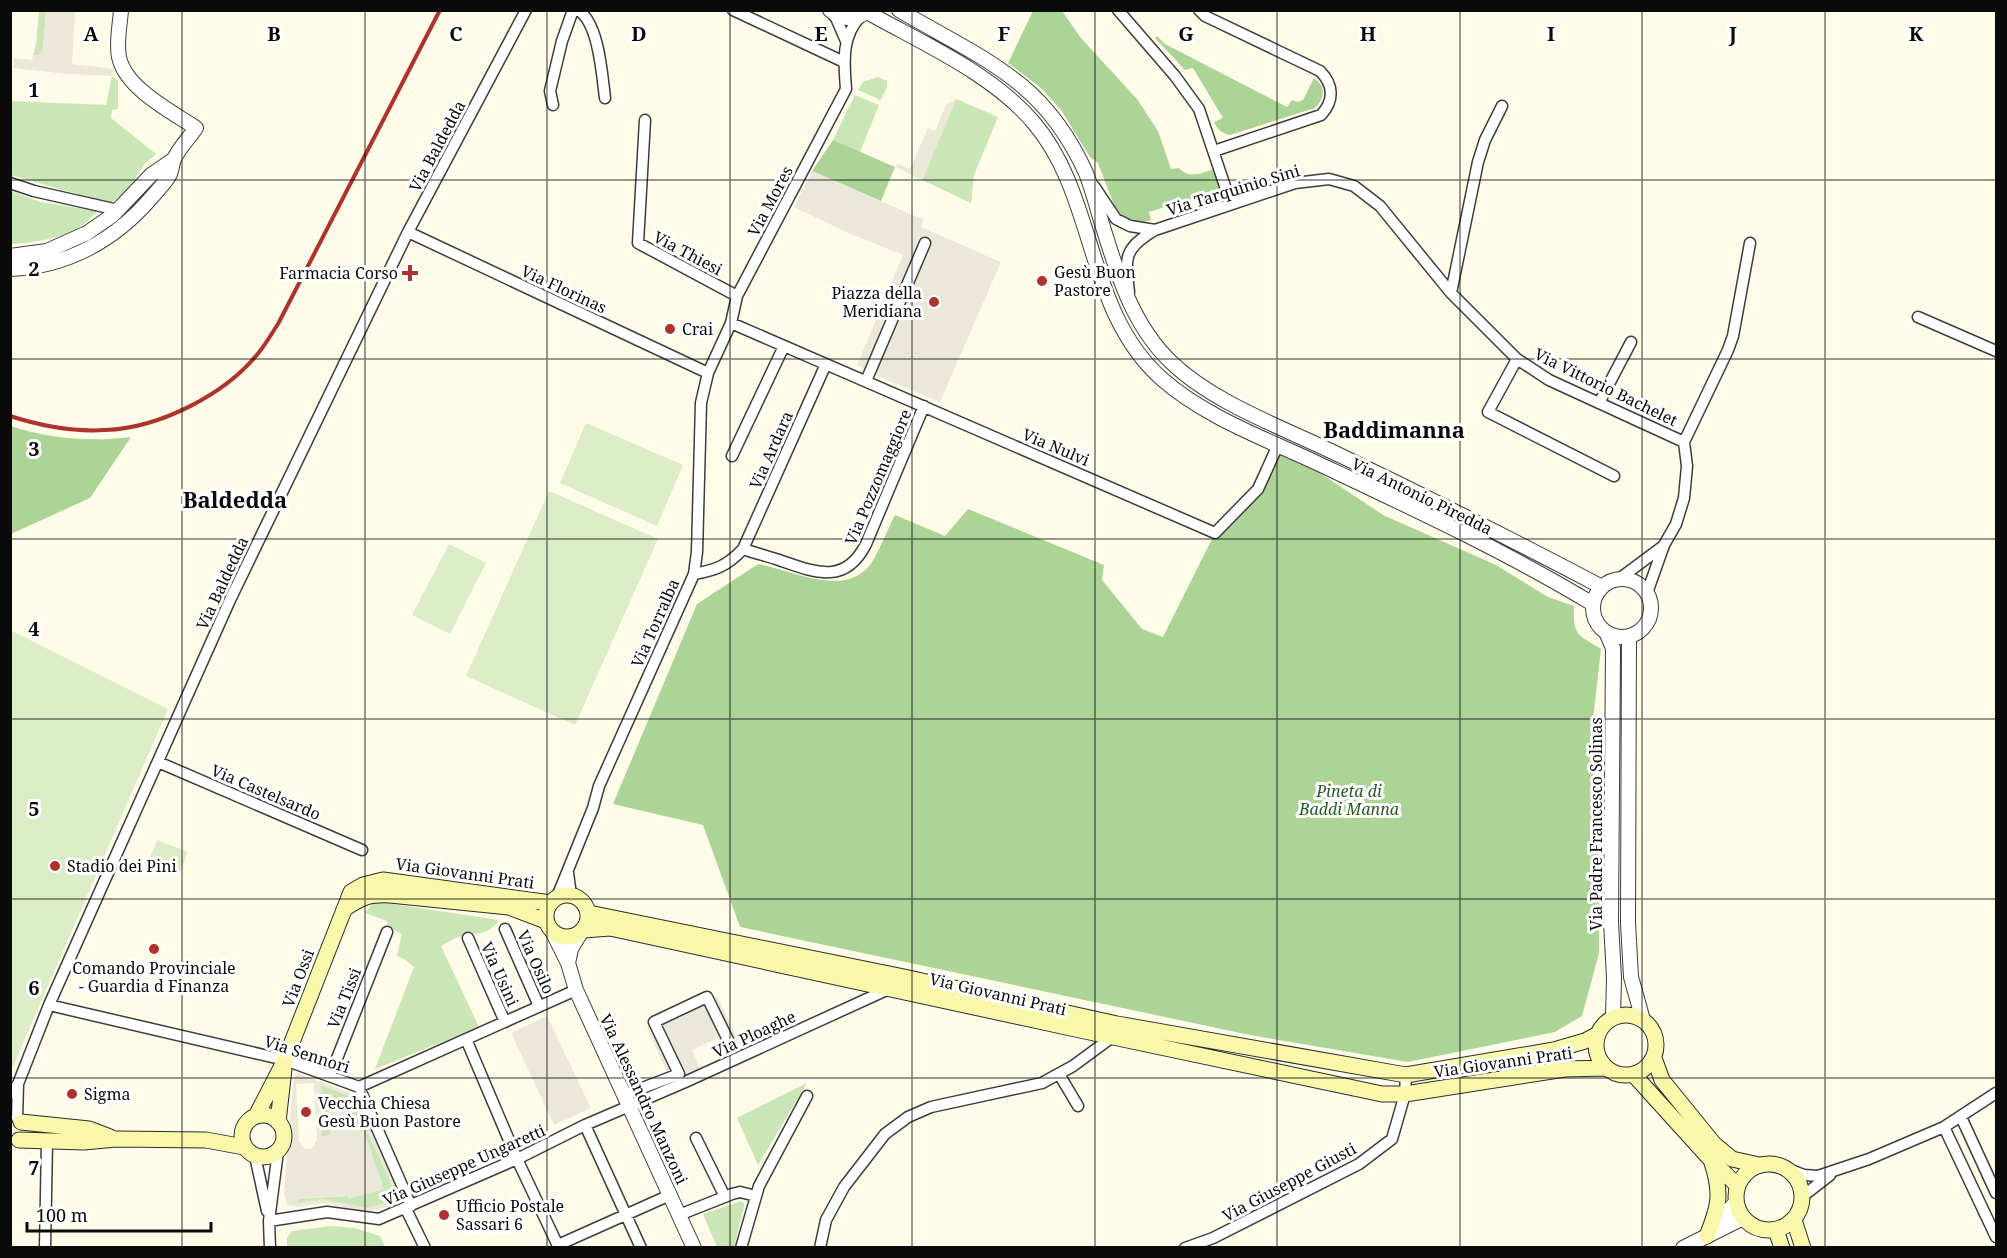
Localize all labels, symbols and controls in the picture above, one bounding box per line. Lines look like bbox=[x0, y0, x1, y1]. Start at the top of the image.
text: A bbox=[83, 20, 99, 47]
text: B bbox=[267, 20, 281, 47]
text: C bbox=[449, 20, 463, 47]
text: D bbox=[631, 20, 647, 47]
text: E bbox=[814, 20, 828, 47]
text: F bbox=[998, 20, 1010, 47]
text: G bbox=[1178, 20, 1194, 47]
text: H bbox=[1360, 20, 1376, 47]
text: I bbox=[1547, 20, 1555, 47]
text: J bbox=[1728, 20, 1737, 47]
text: K bbox=[1909, 20, 1924, 47]
text: 1 bbox=[28, 76, 40, 103]
street label: Via Baldedda bbox=[404, 96, 470, 196]
street label: Via Tarquinio Sini bbox=[1164, 159, 1302, 221]
street label: Via Mores bbox=[742, 162, 798, 240]
street label: Via Thiesi bbox=[650, 226, 726, 280]
text: 2 bbox=[28, 255, 40, 282]
street label: Via Florinas bbox=[518, 260, 610, 318]
place label: Gesù Buon Pastore bbox=[1054, 261, 1136, 301]
place label: Farmacia Corso bbox=[279, 262, 398, 284]
marker: Farmacia Corso bbox=[403, 266, 417, 280]
marker: Gesù Buon Pastore bbox=[1035, 274, 1049, 288]
place label: Piazza della Meridiana bbox=[831, 282, 922, 322]
marker: Piazza della Meridiana bbox=[927, 295, 941, 309]
place label: Crai bbox=[682, 318, 713, 340]
marker: Crai bbox=[663, 322, 677, 336]
street label: Via Vittorio Bachelet bbox=[1531, 343, 1682, 431]
street label: Via Pozzomaggiore bbox=[839, 406, 917, 548]
street label: Via Ardara bbox=[744, 408, 798, 492]
district label: Baddimanna bbox=[1323, 414, 1465, 444]
street label: Via Nulvi bbox=[1019, 423, 1093, 471]
text: 3 bbox=[28, 435, 40, 462]
street label: Via Antonio Piredda bbox=[1348, 452, 1496, 540]
district label: Baldedda bbox=[183, 484, 287, 514]
street label: Via Baldedda bbox=[191, 533, 253, 633]
street label: Via Torralba bbox=[626, 575, 684, 671]
text: 4 bbox=[28, 615, 40, 642]
street label: Via Padre Francesco Solinas bbox=[1585, 717, 1607, 931]
street label: Via Castelsardo bbox=[208, 759, 324, 825]
park label: Pineta di Baddi Manna bbox=[1298, 780, 1400, 820]
text: 5 bbox=[28, 795, 40, 822]
street label: Via Giovanni Prati bbox=[394, 852, 536, 894]
place label: Stadio dei Pini bbox=[67, 855, 177, 877]
marker: Stadio dei Pini bbox=[48, 859, 62, 873]
street label: Via Osilo bbox=[512, 927, 560, 997]
street label: Via Usini bbox=[476, 938, 524, 1010]
marker: Comando Provinciale - Guardia d Finanza bbox=[147, 942, 161, 956]
street label: Via Ossi bbox=[277, 946, 319, 1010]
place label: Comando Provinciale - Guardia d Finanza bbox=[72, 957, 236, 997]
street label: Via Tissi bbox=[322, 964, 366, 1032]
street label: Via Giovanni Prati bbox=[927, 968, 1069, 1020]
text: 6 bbox=[28, 974, 40, 1001]
street label: Via Ploaghe bbox=[709, 1005, 799, 1063]
street label: Via Alessandro Manzoni bbox=[595, 1010, 693, 1188]
street label: Via Sennori bbox=[261, 1030, 353, 1078]
street label: Via Giovanni Prati bbox=[1432, 1041, 1574, 1083]
place label: Sigma bbox=[84, 1083, 131, 1105]
marker: Sigma bbox=[65, 1087, 79, 1101]
place label: Vecchia Chiesa Gesù Buon Pastore bbox=[318, 1092, 461, 1132]
marker: Vecchia Chiesa Gesù Buon Pastore bbox=[299, 1105, 313, 1119]
street label: Via Giuseppe Ungaretti bbox=[379, 1119, 549, 1211]
street label: Via Giuseppe Giusti bbox=[1218, 1137, 1360, 1227]
text: 7 bbox=[28, 1154, 40, 1181]
scale bar bbox=[27, 1195, 212, 1233]
place label: Ufficio Postale Sassari 6 bbox=[456, 1195, 564, 1235]
text: 100 m bbox=[36, 1203, 88, 1227]
marker: Ufficio Postale Sassari 6 bbox=[437, 1208, 451, 1222]

